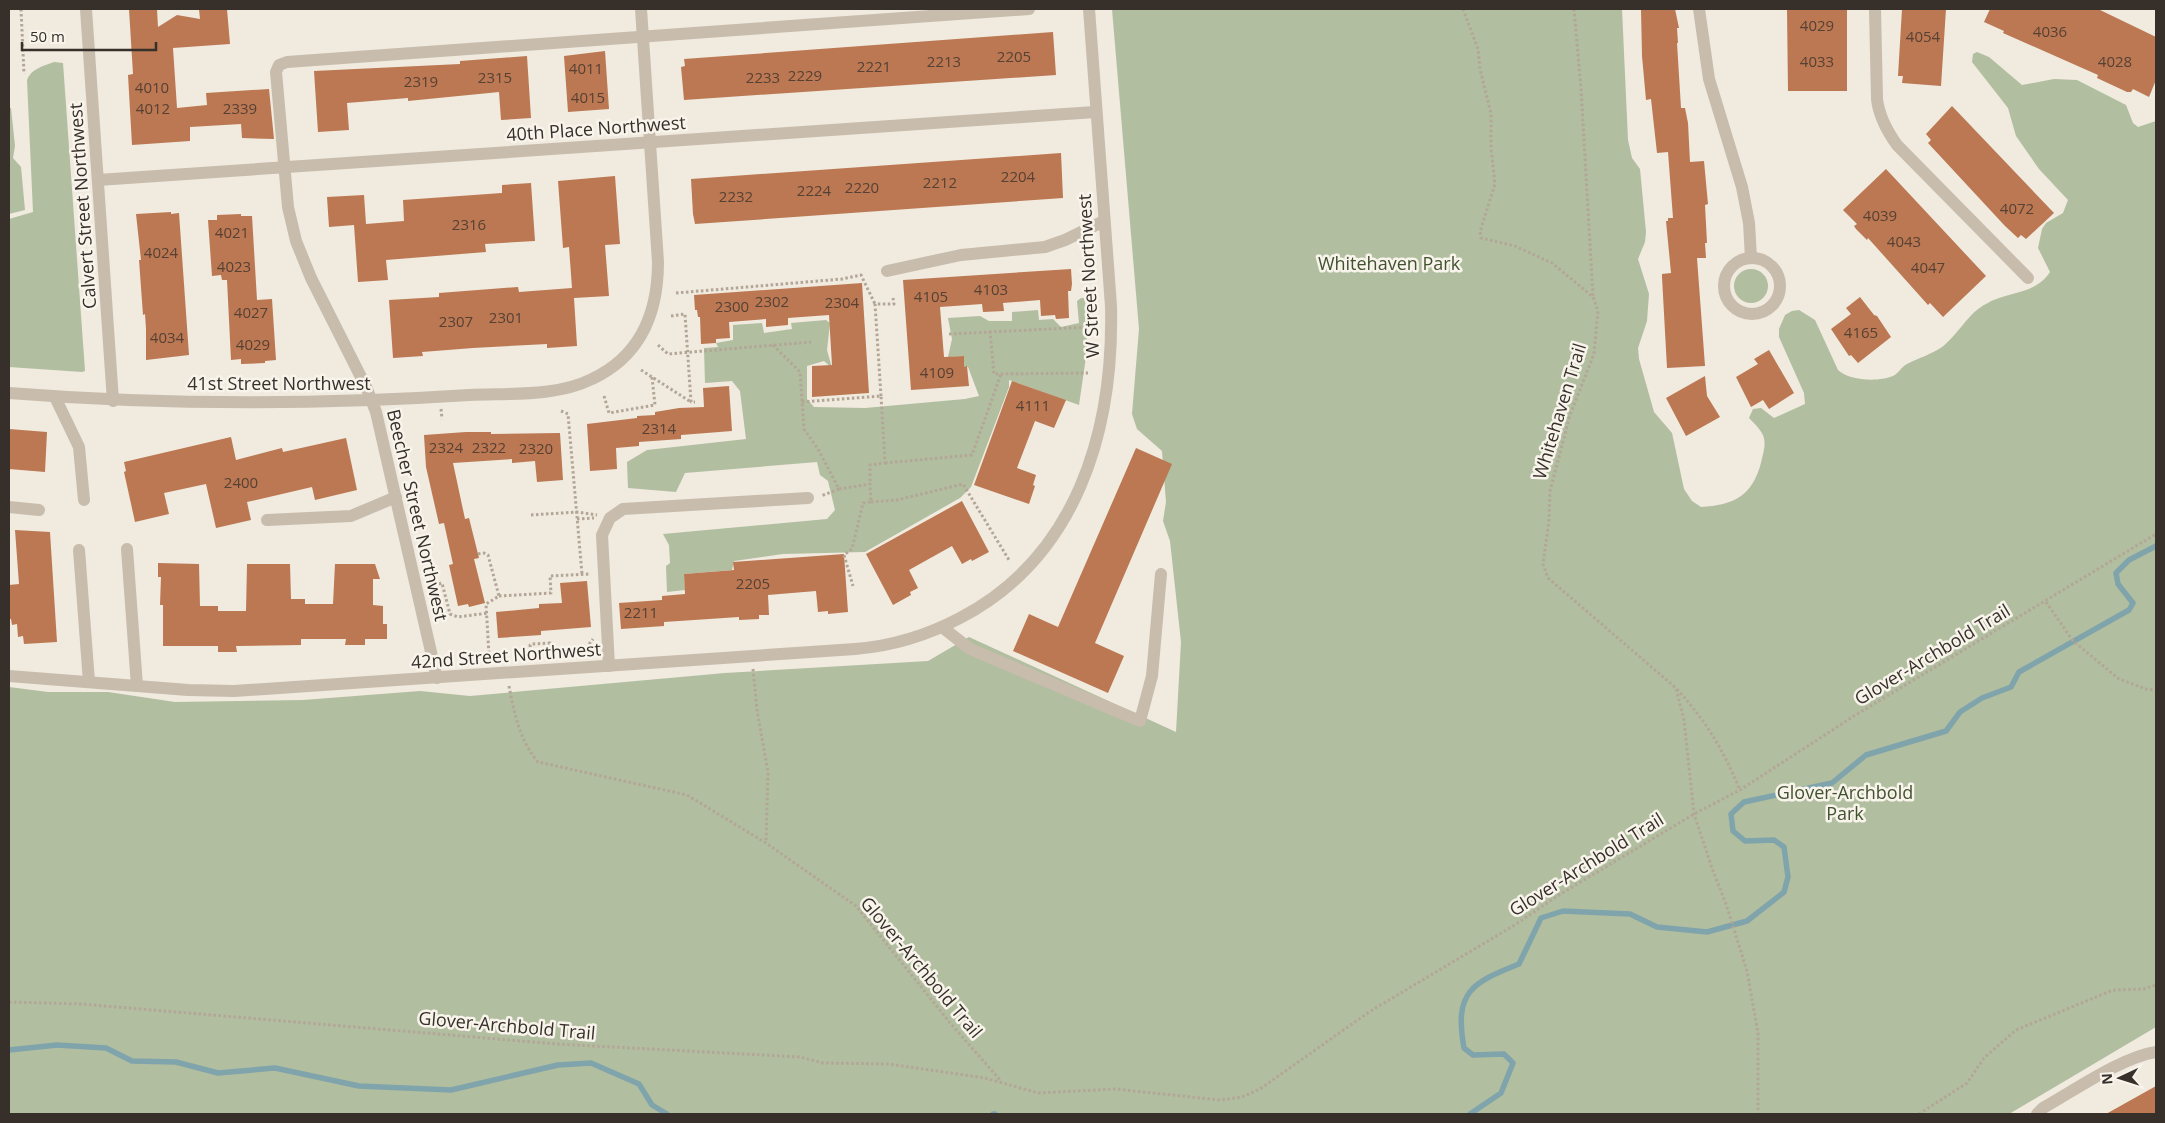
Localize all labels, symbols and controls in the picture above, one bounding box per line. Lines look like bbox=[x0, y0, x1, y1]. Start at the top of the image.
house number: 4029 bbox=[1800, 15, 1834, 35]
scale bar bbox=[22, 20, 156, 52]
house number: 4036 bbox=[2033, 21, 2067, 41]
text: 50 m bbox=[30, 26, 65, 46]
house number: 4054 bbox=[1906, 26, 1941, 46]
house number: 2205 bbox=[997, 46, 1031, 66]
house number: 2213 bbox=[927, 51, 961, 71]
house number: 4033 bbox=[1800, 51, 1834, 71]
house number: 4028 bbox=[2098, 51, 2132, 71]
house number: 2221 bbox=[857, 56, 891, 76]
house number: 4011 bbox=[569, 58, 603, 78]
house number: 2229 bbox=[788, 65, 822, 85]
house number: 2315 bbox=[478, 67, 512, 87]
house number: 2233 bbox=[746, 67, 780, 87]
house number: 2319 bbox=[404, 71, 438, 91]
house number: 4010 bbox=[135, 77, 169, 97]
house number: 4015 bbox=[571, 87, 605, 107]
house number: 4012 bbox=[136, 98, 170, 118]
house number: 2339 bbox=[223, 98, 257, 118]
street label: Calvert Street Northwest bbox=[63, 102, 101, 310]
street label: 40th Place Northwest bbox=[506, 110, 686, 146]
house number: 2204 bbox=[1001, 166, 1036, 186]
house number: 2212 bbox=[923, 172, 957, 192]
house number: 2220 bbox=[845, 177, 879, 197]
house number: 2224 bbox=[797, 180, 832, 200]
house number: 2232 bbox=[719, 186, 753, 206]
street label: W Street Northwest bbox=[1072, 193, 1104, 359]
house number: 4072 bbox=[2000, 198, 2034, 218]
house number: 4039 bbox=[1863, 205, 1897, 225]
house number: 2316 bbox=[452, 214, 486, 234]
house number: 4021 bbox=[215, 222, 249, 242]
house number: 4043 bbox=[1887, 231, 1921, 251]
house number: 4024 bbox=[144, 242, 179, 262]
park label: Whitehaven Park bbox=[1318, 251, 1461, 275]
house number: 4023 bbox=[217, 256, 251, 276]
house number: 4047 bbox=[1911, 257, 1945, 277]
house number: 4103 bbox=[974, 279, 1008, 299]
house number: 4105 bbox=[914, 286, 948, 306]
house number: 2302 bbox=[755, 291, 789, 311]
house number: 2304 bbox=[825, 292, 860, 312]
house number: 2300 bbox=[715, 296, 749, 316]
house number: 4027 bbox=[234, 302, 268, 322]
house number: 2301 bbox=[489, 307, 523, 327]
house number: 2307 bbox=[439, 311, 473, 331]
house number: 4165 bbox=[1844, 322, 1878, 342]
house number: 4034 bbox=[150, 327, 185, 347]
house number: 4029 bbox=[236, 334, 270, 354]
street label: Whitehaven Trail bbox=[1527, 340, 1591, 482]
house number: 4109 bbox=[920, 362, 954, 382]
street label: 41st Street Northwest bbox=[187, 371, 371, 395]
house number: 4111 bbox=[1016, 395, 1050, 415]
street label: Beecher Street Northwest bbox=[382, 407, 454, 623]
house number: 2314 bbox=[642, 418, 677, 438]
house number: 2324 bbox=[429, 437, 464, 457]
house number: 2322 bbox=[472, 437, 506, 457]
house number: 2320 bbox=[519, 438, 553, 458]
house number: 2400 bbox=[224, 472, 258, 492]
house number: 2205 bbox=[736, 573, 770, 593]
street label: Glover-Archbold Trail bbox=[1850, 598, 2014, 710]
house number: 2211 bbox=[624, 602, 658, 622]
street label: 42nd Street Northwest bbox=[410, 636, 602, 674]
park label: Glover-Archbold Park bbox=[1777, 780, 1913, 825]
street label: Glover-Archbold Trail bbox=[1504, 807, 1668, 921]
street label: Glover-Archbold Trail bbox=[856, 891, 988, 1043]
street label: Glover-Archbold Trail bbox=[418, 1005, 596, 1045]
north arrow bbox=[2095, 1053, 2145, 1103]
text: N bbox=[2097, 1073, 2116, 1085]

